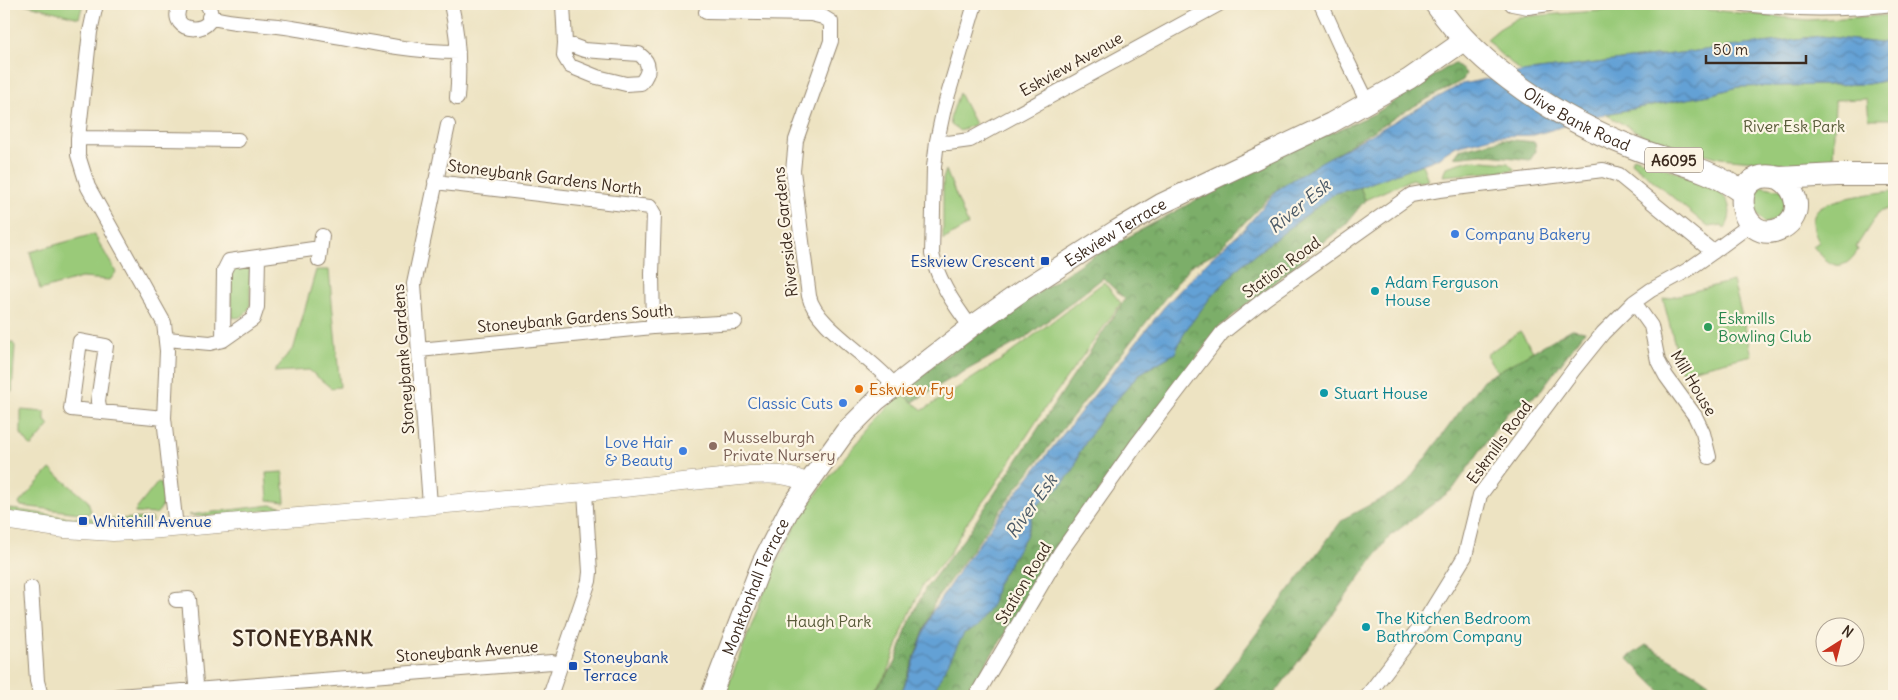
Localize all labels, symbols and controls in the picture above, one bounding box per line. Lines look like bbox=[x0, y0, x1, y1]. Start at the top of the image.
street label: Eskview Avenue bbox=[1016, 27, 1126, 101]
scale bar bbox=[1706, 32, 1806, 64]
text: 50 m bbox=[1713, 40, 1748, 59]
street label: Olive Bank Road bbox=[1520, 82, 1633, 155]
park label: River Esk Park bbox=[1743, 116, 1845, 136]
road number: A6095 bbox=[1645, 148, 1703, 172]
street label: Stoneybank Gardens North bbox=[447, 155, 643, 199]
street label: Riverside Gardens bbox=[768, 166, 802, 298]
water label: River Esk bbox=[1263, 173, 1336, 238]
street label: Eskview Terrace bbox=[1061, 193, 1170, 271]
place label: Company Bakery bbox=[1465, 224, 1591, 244]
marker: Company Bakery bbox=[1449, 228, 1461, 240]
street label: Station Road bbox=[1238, 232, 1324, 302]
place label: Eskview Crescent bbox=[910, 251, 1036, 271]
marker: Eskview Crescent bbox=[1039, 255, 1051, 267]
place label: Adam Ferguson House bbox=[1385, 272, 1499, 310]
street label: Stoneybank Gardens bbox=[388, 283, 418, 435]
marker: Adam Ferguson House bbox=[1369, 285, 1381, 297]
street label: Stoneybank Gardens South bbox=[476, 299, 674, 337]
place label: Eskmills Bowling Club bbox=[1718, 308, 1812, 346]
marker: Eskmills Bowling Club bbox=[1702, 321, 1714, 333]
street label: Mill House bbox=[1667, 346, 1721, 420]
place label: Eskview Fry bbox=[869, 379, 954, 399]
marker: Eskview Fry bbox=[853, 383, 865, 395]
place label: Stuart House bbox=[1334, 383, 1428, 403]
marker: Stuart House bbox=[1318, 387, 1330, 399]
place label: Classic Cuts bbox=[747, 393, 833, 413]
street label: Eskmills Road bbox=[1462, 396, 1536, 488]
marker: Classic Cuts bbox=[837, 397, 849, 409]
place label: Musselburgh Private Nursery bbox=[723, 427, 836, 465]
place label: Love Hair & Beauty bbox=[605, 432, 673, 470]
marker: Musselburgh Private Nursery bbox=[707, 440, 719, 452]
marker: Love Hair & Beauty bbox=[677, 445, 689, 457]
water label: River Esk bbox=[1000, 468, 1063, 542]
place label: Whitehill Avenue bbox=[93, 511, 212, 531]
marker: Whitehill Avenue bbox=[77, 515, 89, 527]
street label: Monktonhall Terrace bbox=[718, 515, 793, 658]
street label: Station Road bbox=[991, 539, 1055, 627]
place label: The Kitchen Bedroom Bathroom Company bbox=[1376, 608, 1531, 646]
park label: Haugh Park bbox=[787, 611, 871, 631]
north arrow bbox=[1816, 618, 1866, 668]
marker: The Kitchen Bedroom Bathroom Company bbox=[1360, 621, 1372, 633]
text: N bbox=[1838, 621, 1857, 642]
district label: STONEYBANK bbox=[232, 625, 374, 652]
street label: Stoneybank Avenue bbox=[395, 636, 539, 666]
place label: Stoneybank Terrace bbox=[583, 647, 668, 685]
marker: Stoneybank Terrace bbox=[567, 660, 579, 672]

